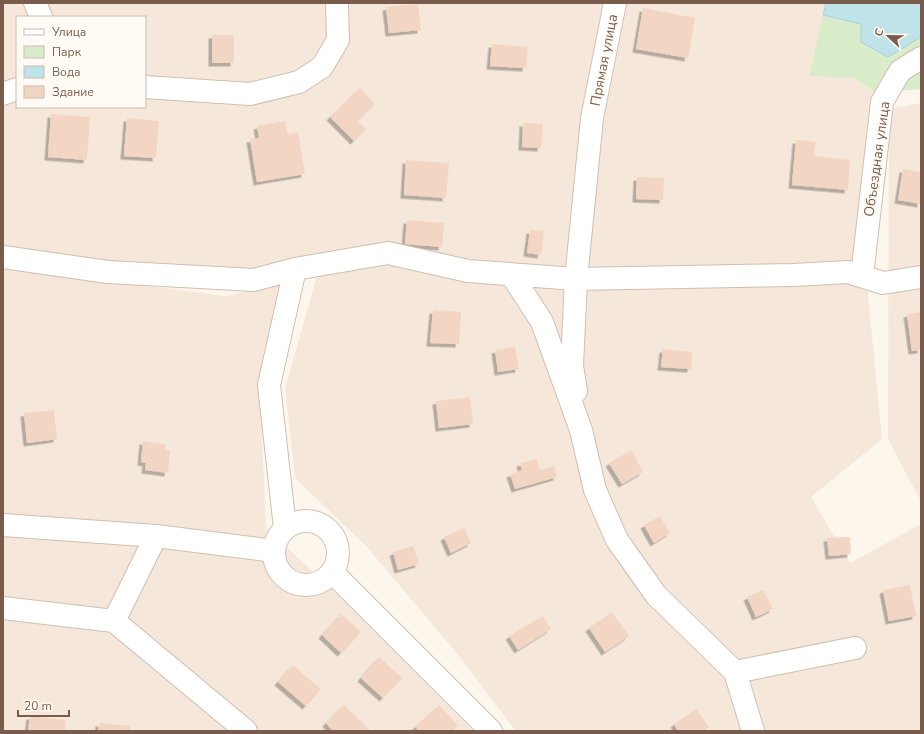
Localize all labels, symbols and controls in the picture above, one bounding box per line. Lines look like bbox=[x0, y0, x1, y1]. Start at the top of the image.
street label: Прямая улица bbox=[586, 12, 622, 108]
legend bbox=[16, 16, 146, 108]
north arrow bbox=[868, 16, 908, 56]
text: Улица bbox=[51, 24, 86, 40]
text: С bbox=[871, 26, 888, 39]
text: Парк bbox=[52, 44, 82, 60]
text: Вода bbox=[52, 64, 80, 80]
text: Здание bbox=[52, 84, 94, 100]
street label: Объездная улица bbox=[860, 100, 894, 218]
scale bar bbox=[18, 692, 69, 718]
text: 20 m bbox=[24, 698, 52, 714]

